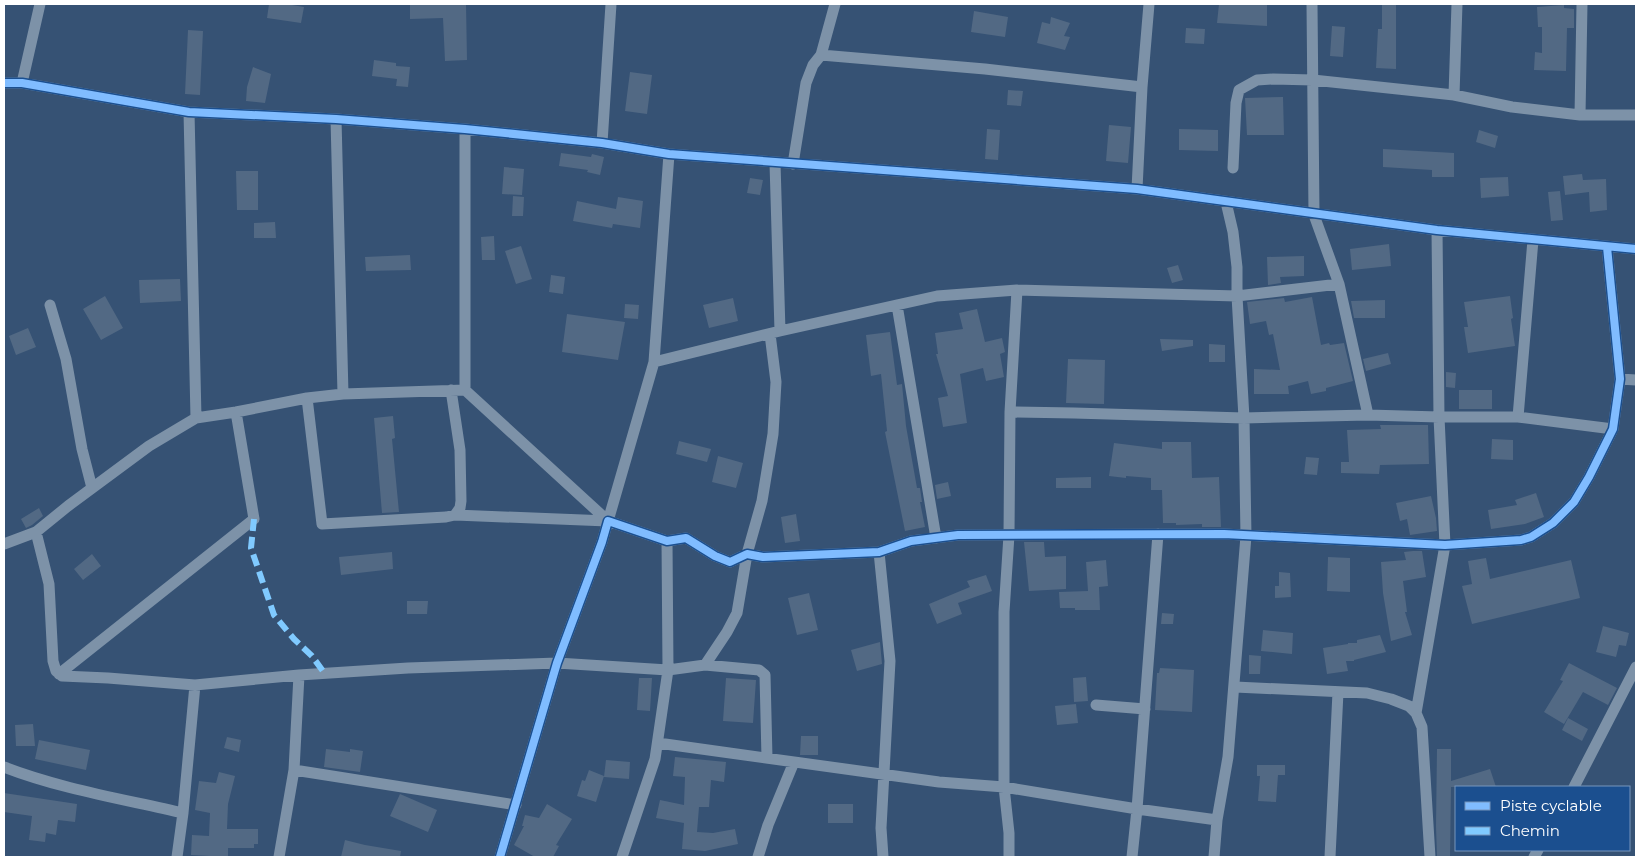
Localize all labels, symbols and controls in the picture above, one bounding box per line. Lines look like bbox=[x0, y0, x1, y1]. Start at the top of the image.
legend bbox=[1455, 786, 1630, 851]
text: Piste cyclable bbox=[1500, 796, 1602, 815]
text: Chemin bbox=[1500, 821, 1560, 840]

